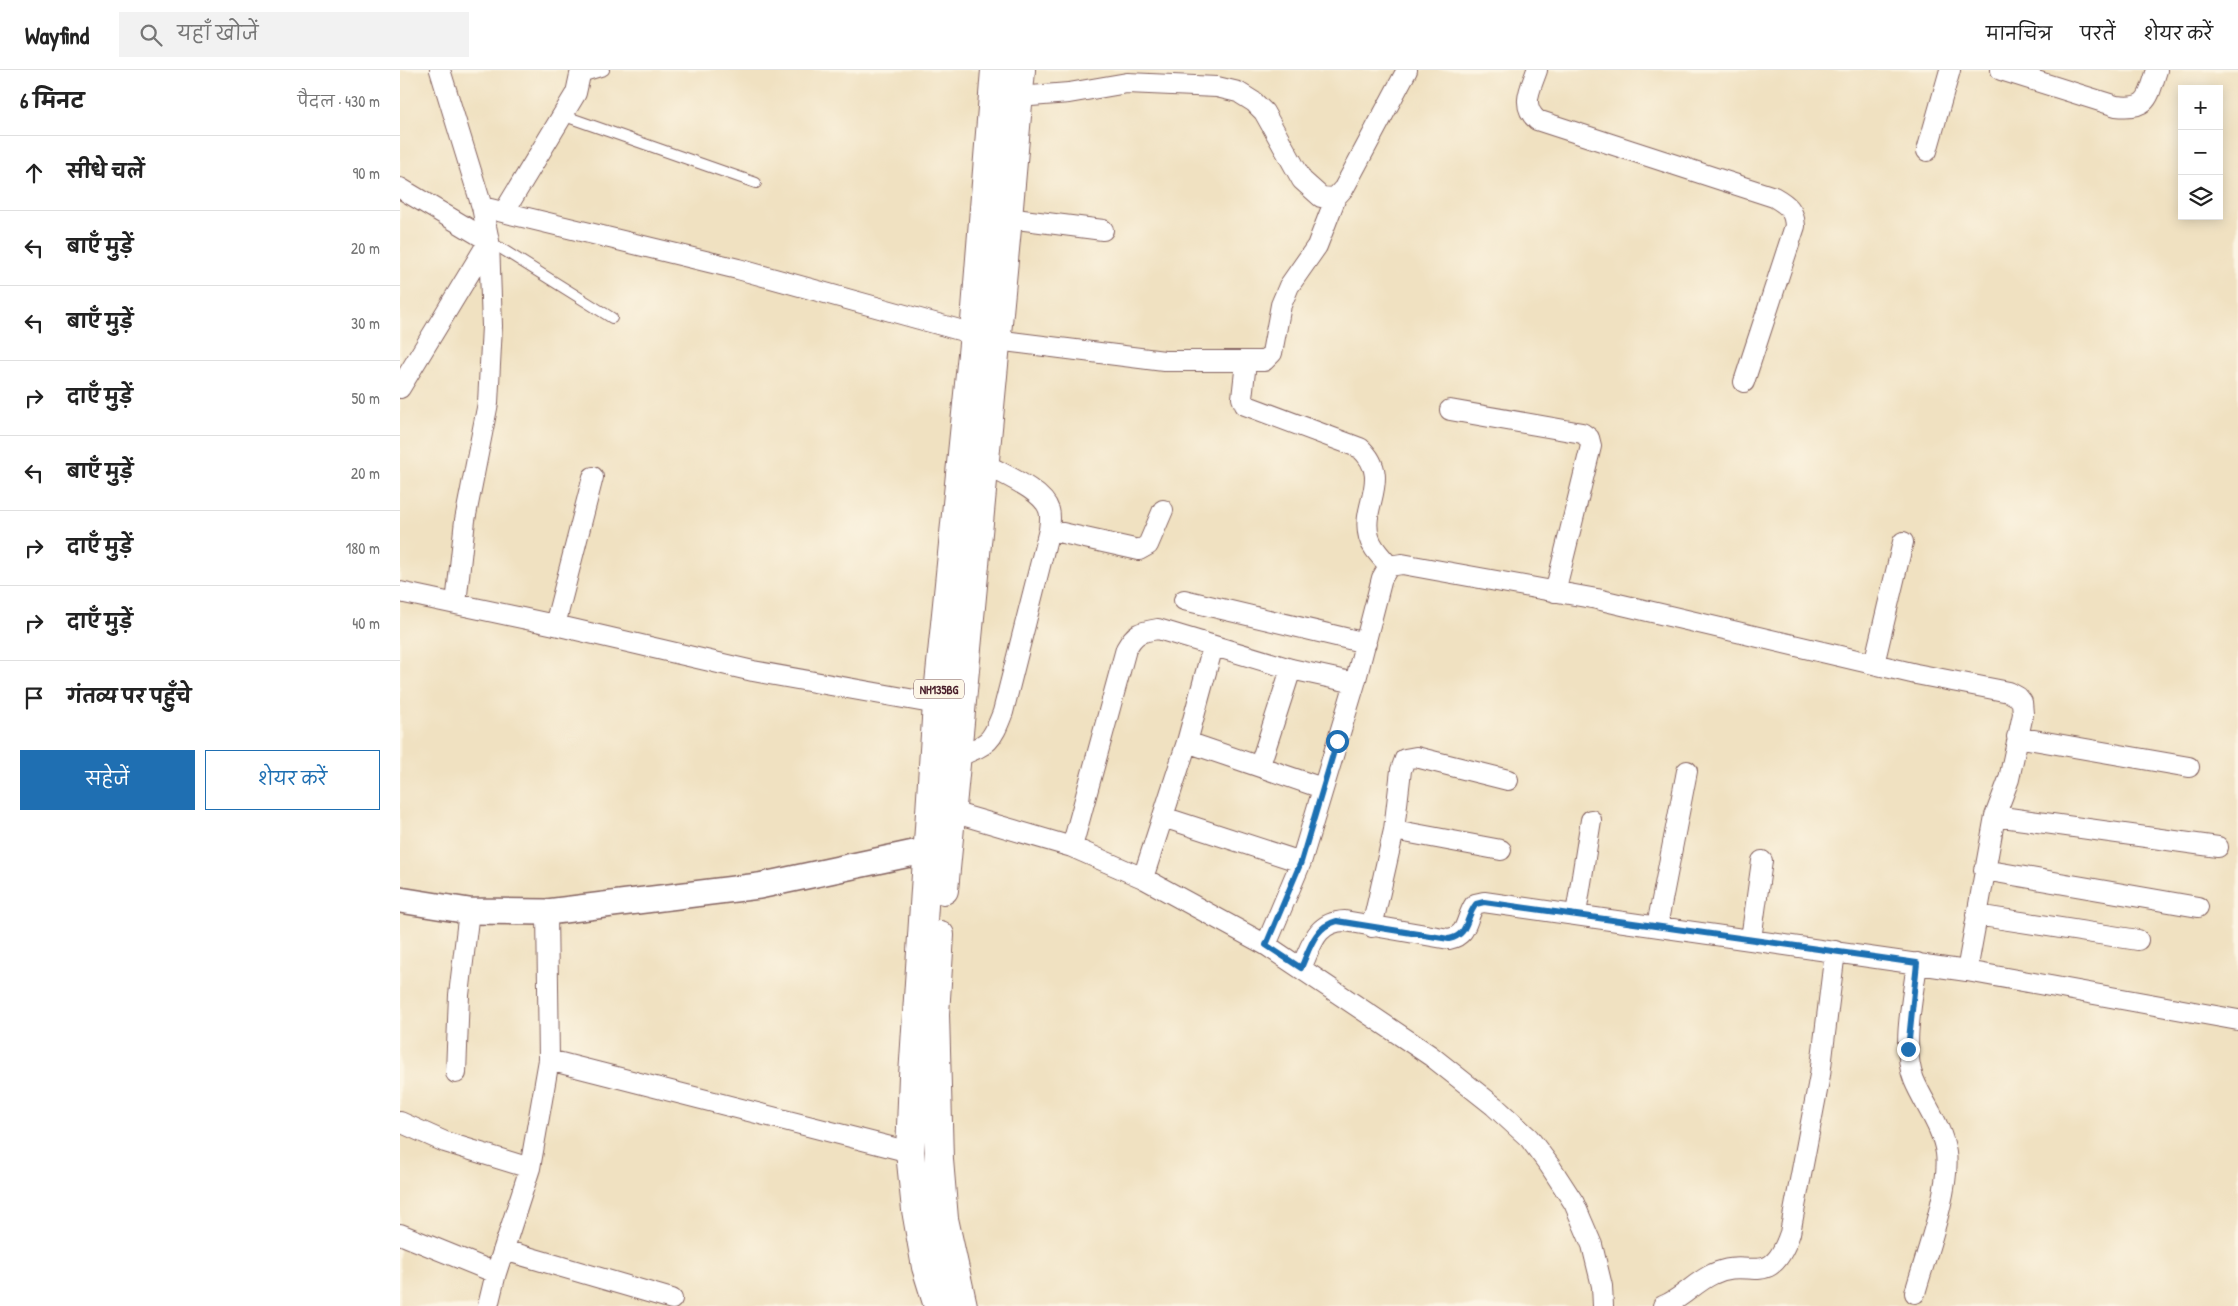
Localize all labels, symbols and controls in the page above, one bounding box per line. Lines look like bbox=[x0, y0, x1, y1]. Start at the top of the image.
search box bbox=[119, 12, 469, 57]
text: Wayfind bbox=[25, 19, 89, 51]
text: यहाँ खोजें bbox=[177, 20, 258, 46]
icon: search bbox=[137, 21, 165, 49]
text: मानचित्र bbox=[1986, 21, 2052, 46]
text: परतें bbox=[2080, 21, 2115, 46]
text: शेयर करें bbox=[2143, 21, 2213, 46]
map controls bbox=[2178, 85, 2223, 220]
button: + bbox=[2178, 85, 2223, 130]
text: 6 मिनट bbox=[20, 86, 84, 115]
text: पैदल · 430 m bbox=[298, 90, 380, 112]
button: − bbox=[2178, 130, 2223, 175]
text: सीधे चलें bbox=[67, 158, 144, 184]
icon: ahead bbox=[20, 159, 48, 187]
text: 90 m bbox=[352, 162, 380, 184]
button: layers bbox=[2178, 175, 2223, 220]
text: बाएँ मुड़ें bbox=[67, 233, 133, 259]
icon: left bbox=[20, 234, 48, 262]
text: 20 m bbox=[351, 237, 380, 259]
text: बाएँ मुड़ें bbox=[67, 308, 133, 334]
icon: left bbox=[20, 309, 48, 337]
text: 30 m bbox=[351, 312, 380, 334]
text: दाएँ मुड़ें bbox=[67, 383, 133, 409]
icon: right bbox=[20, 384, 48, 412]
text: 50 m bbox=[352, 387, 380, 409]
text: बाएँ मुड़ें bbox=[67, 458, 133, 484]
icon: left bbox=[20, 459, 48, 487]
text: 20 m bbox=[351, 462, 380, 484]
text: दाएँ मुड़ें bbox=[67, 533, 133, 559]
icon: right bbox=[20, 534, 48, 562]
text: 180 m bbox=[346, 537, 380, 559]
text: दाएँ मुड़ें bbox=[67, 608, 133, 634]
icon: right bbox=[20, 609, 48, 637]
text: 40 m bbox=[352, 612, 380, 634]
road number: NH135BG bbox=[914, 680, 964, 698]
text: गंतव्य पर पहुँचे bbox=[67, 683, 191, 709]
icon: arrive bbox=[20, 684, 48, 712]
route start bbox=[1326, 730, 1349, 753]
button: सहेजें bbox=[20, 750, 195, 810]
button: शेयर करें bbox=[205, 750, 380, 810]
route end bbox=[1897, 1038, 1920, 1061]

